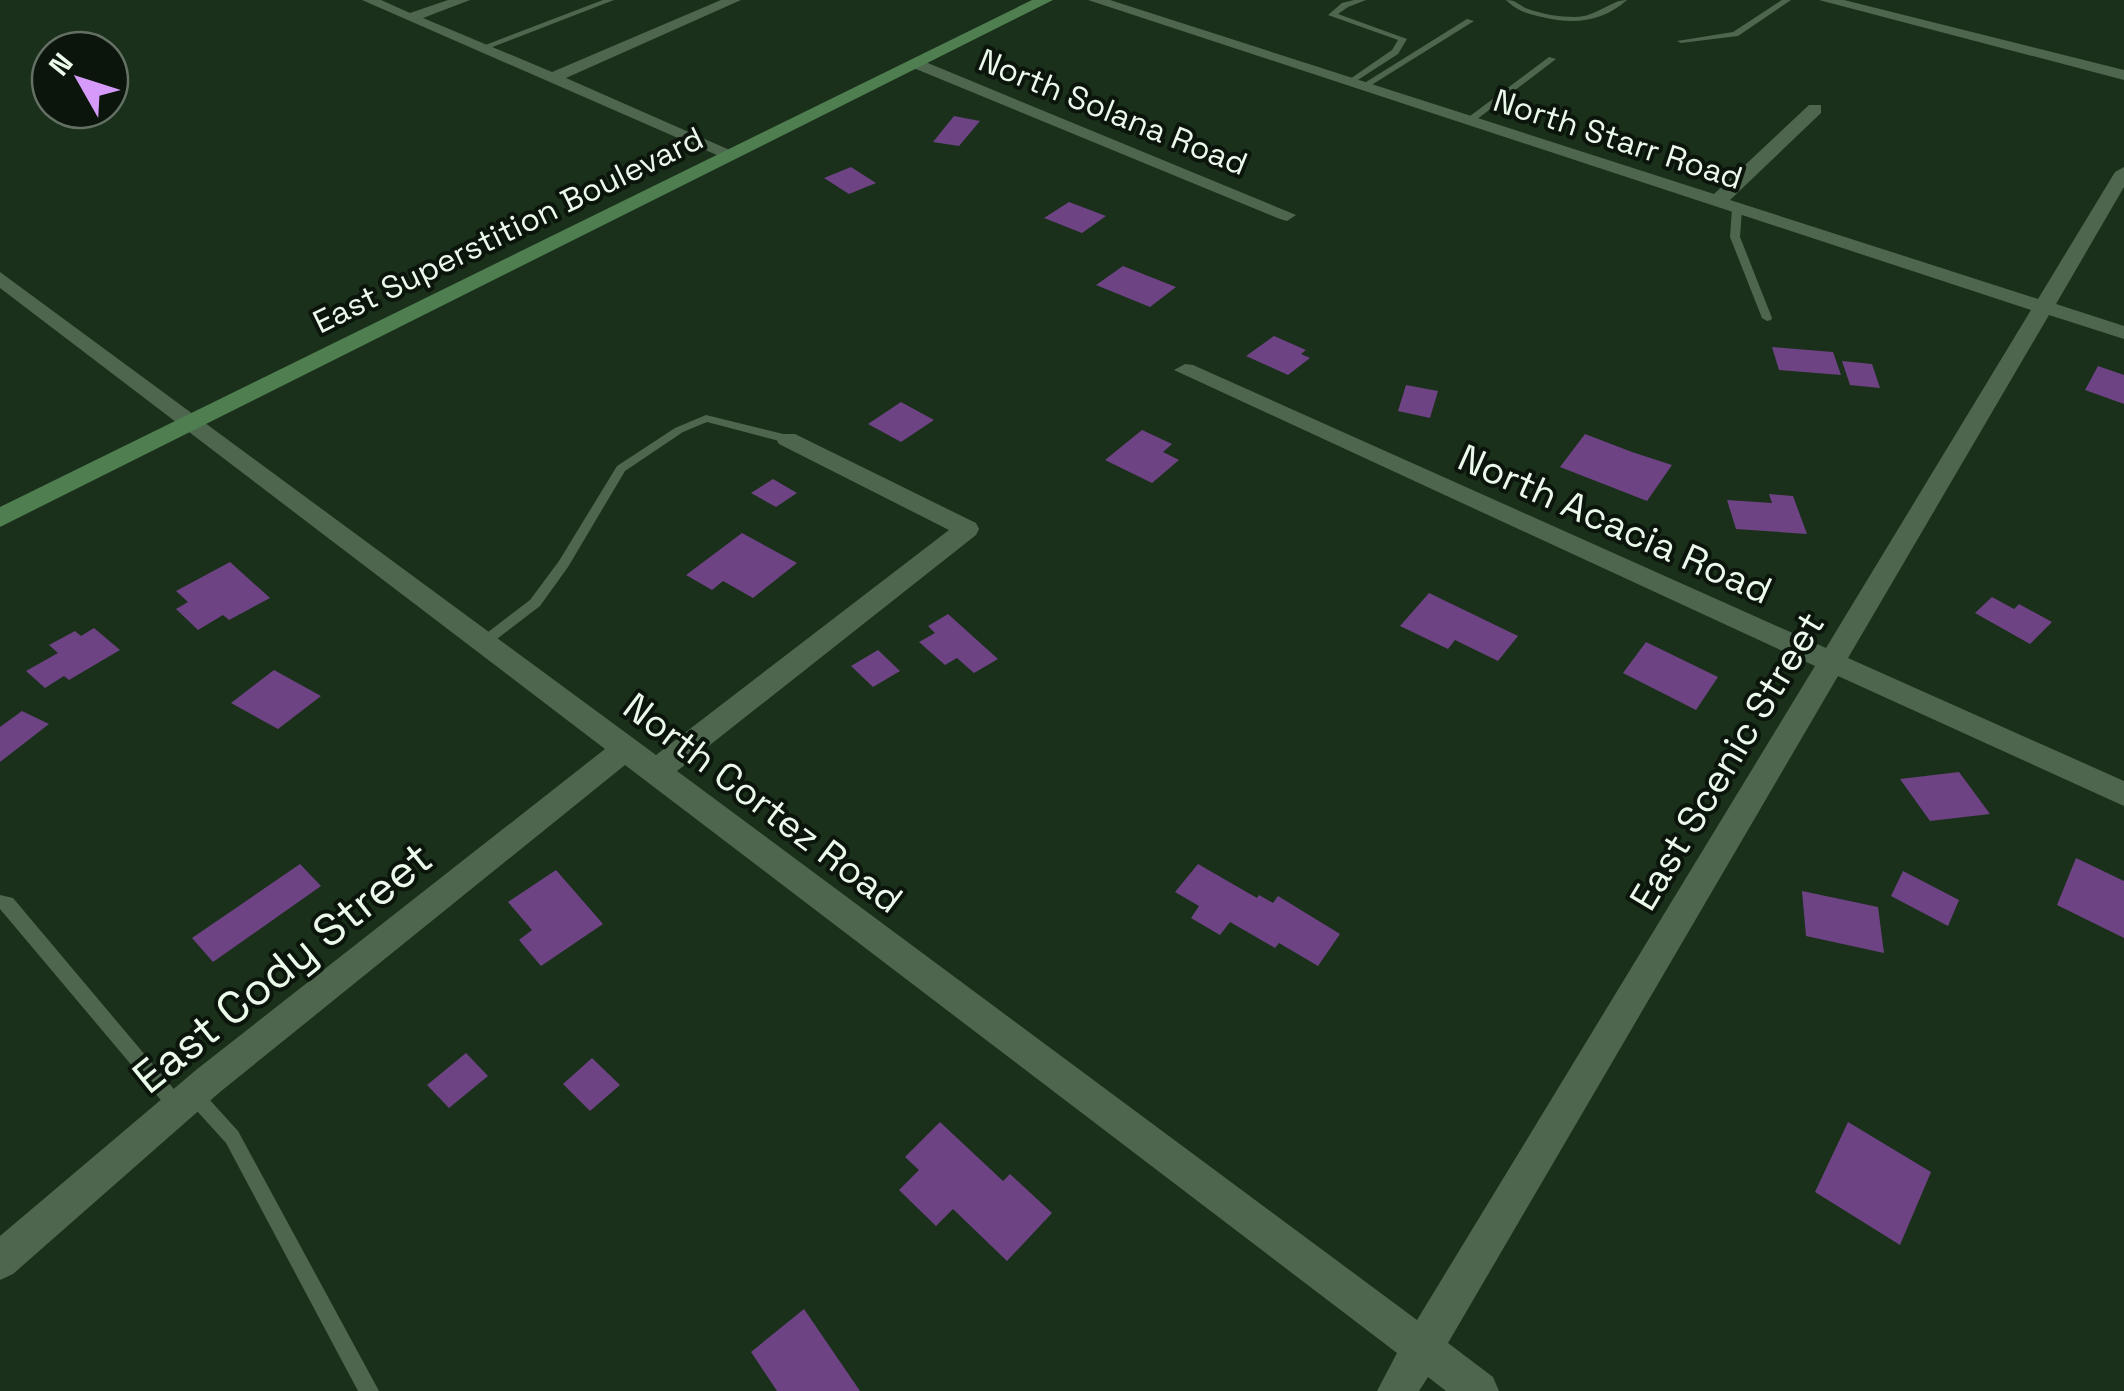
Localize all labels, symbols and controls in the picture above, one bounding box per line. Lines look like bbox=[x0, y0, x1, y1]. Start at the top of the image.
north arrow bbox=[30, 30, 130, 130]
street label: North Solana Road bbox=[973, 40, 1253, 184]
text: N bbox=[41, 46, 80, 83]
street label: North Starr Road bbox=[1489, 80, 1747, 198]
street label: East Superstition Boulevard bbox=[306, 118, 710, 342]
street label: North Acacia Road bbox=[1451, 433, 1779, 615]
street label: East Scenic Street bbox=[1619, 603, 1835, 919]
street label: North Cortez Road bbox=[614, 682, 912, 924]
street label: East Cody Street bbox=[121, 829, 444, 1106]

